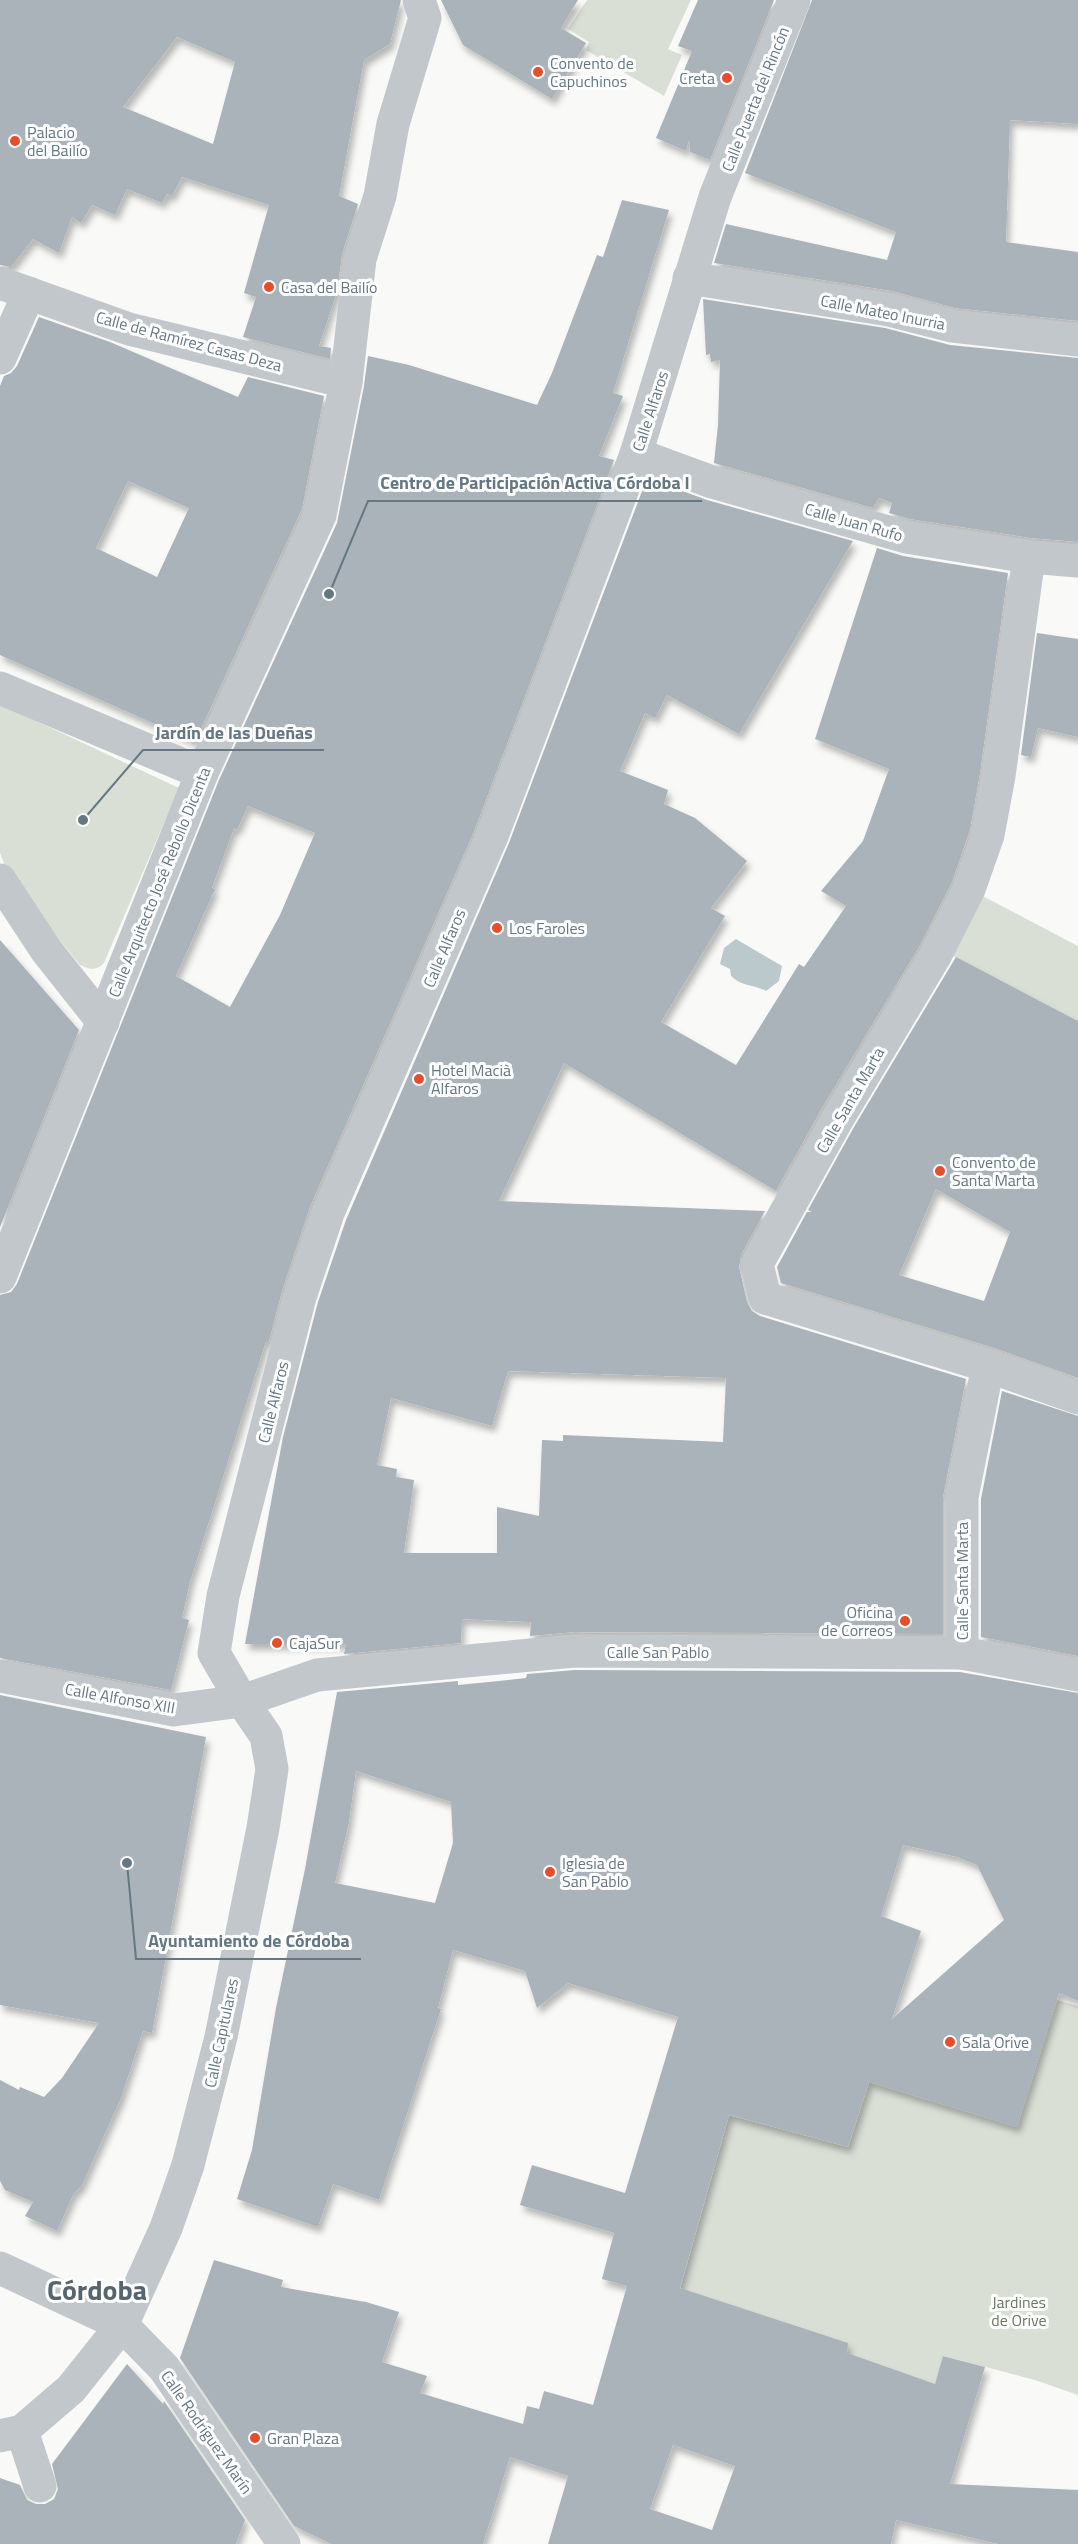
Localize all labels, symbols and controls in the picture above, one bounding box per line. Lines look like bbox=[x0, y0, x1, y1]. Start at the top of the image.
street label: Calle Puerta del Rincón bbox=[715, 23, 795, 175]
place label: Convento de Capuchinos bbox=[550, 51, 634, 93]
marker: Convento de Capuchinos bbox=[531, 65, 545, 79]
place label: Creta bbox=[679, 66, 715, 90]
marker: Creta bbox=[720, 71, 734, 85]
place label: Palacio del Bailío bbox=[27, 120, 88, 162]
marker: Palacio del Bailío bbox=[8, 134, 22, 148]
place label: Casa del Bailío bbox=[281, 275, 377, 299]
marker: Casa del Bailío bbox=[262, 280, 276, 294]
street label: Calle Mateo Inurria bbox=[819, 288, 947, 336]
street label: Calle de Ramírez Casas Deza bbox=[93, 305, 285, 377]
street label: Calle Alfaros bbox=[626, 368, 674, 454]
callout: Centro de Participación Activa Córdoba I bbox=[368, 465, 702, 501]
text: Centro de Participación Activa Córdoba I bbox=[380, 469, 690, 496]
street label: Calle Juan Rufo bbox=[802, 497, 906, 547]
callout: Jardín de las Dueñas bbox=[143, 714, 324, 750]
text: Jardín de las Dueñas bbox=[155, 719, 313, 746]
street label: Calle Arquitecto José Rebollo Dicenta bbox=[102, 763, 216, 1001]
street label: Calle Alfaros bbox=[417, 905, 471, 991]
place label: Los Faroles bbox=[509, 916, 585, 940]
marker: Los Faroles bbox=[490, 921, 504, 935]
street label: Calle Santa Marta bbox=[810, 1043, 890, 1157]
place label: Hotel Macià Alfaros bbox=[431, 1058, 511, 1100]
marker: Hotel Macià Alfaros bbox=[412, 1072, 426, 1086]
place label: Convento de Santa Marta bbox=[952, 1150, 1036, 1192]
marker: Convento de Santa Marta bbox=[933, 1164, 947, 1178]
street label: Calle Alfaros bbox=[251, 1359, 295, 1445]
street label: Calle Santa Marta bbox=[950, 1522, 974, 1640]
place label: Oficina de Correos bbox=[821, 1600, 893, 1642]
marker: Oficina de Correos bbox=[898, 1614, 912, 1628]
place label: CajaSur bbox=[289, 1631, 340, 1655]
marker: CajaSur bbox=[270, 1636, 284, 1650]
street label: Calle San Pablo bbox=[607, 1640, 709, 1664]
street label: Calle Alfonso XIII bbox=[63, 1677, 177, 1719]
place label: Iglesia de San Pablo bbox=[562, 1851, 629, 1893]
marker: Iglesia de San Pablo bbox=[543, 1865, 557, 1879]
callout: Ayuntamiento de Córdoba bbox=[136, 1923, 361, 1959]
text: Ayuntamiento de Córdoba bbox=[148, 1927, 350, 1954]
street label: Calle Capitulares bbox=[198, 1976, 244, 2090]
place label: Sala Orive bbox=[962, 2030, 1029, 2054]
marker: Sala Orive bbox=[943, 2035, 957, 2049]
district label: Córdoba bbox=[47, 2268, 147, 2311]
park label: Jardines de Orive bbox=[991, 2290, 1047, 2332]
street label: Calle Rodríguez Marín bbox=[155, 2365, 259, 2499]
place label: Gran Plaza bbox=[267, 2426, 339, 2450]
marker: Gran Plaza bbox=[248, 2431, 262, 2445]

